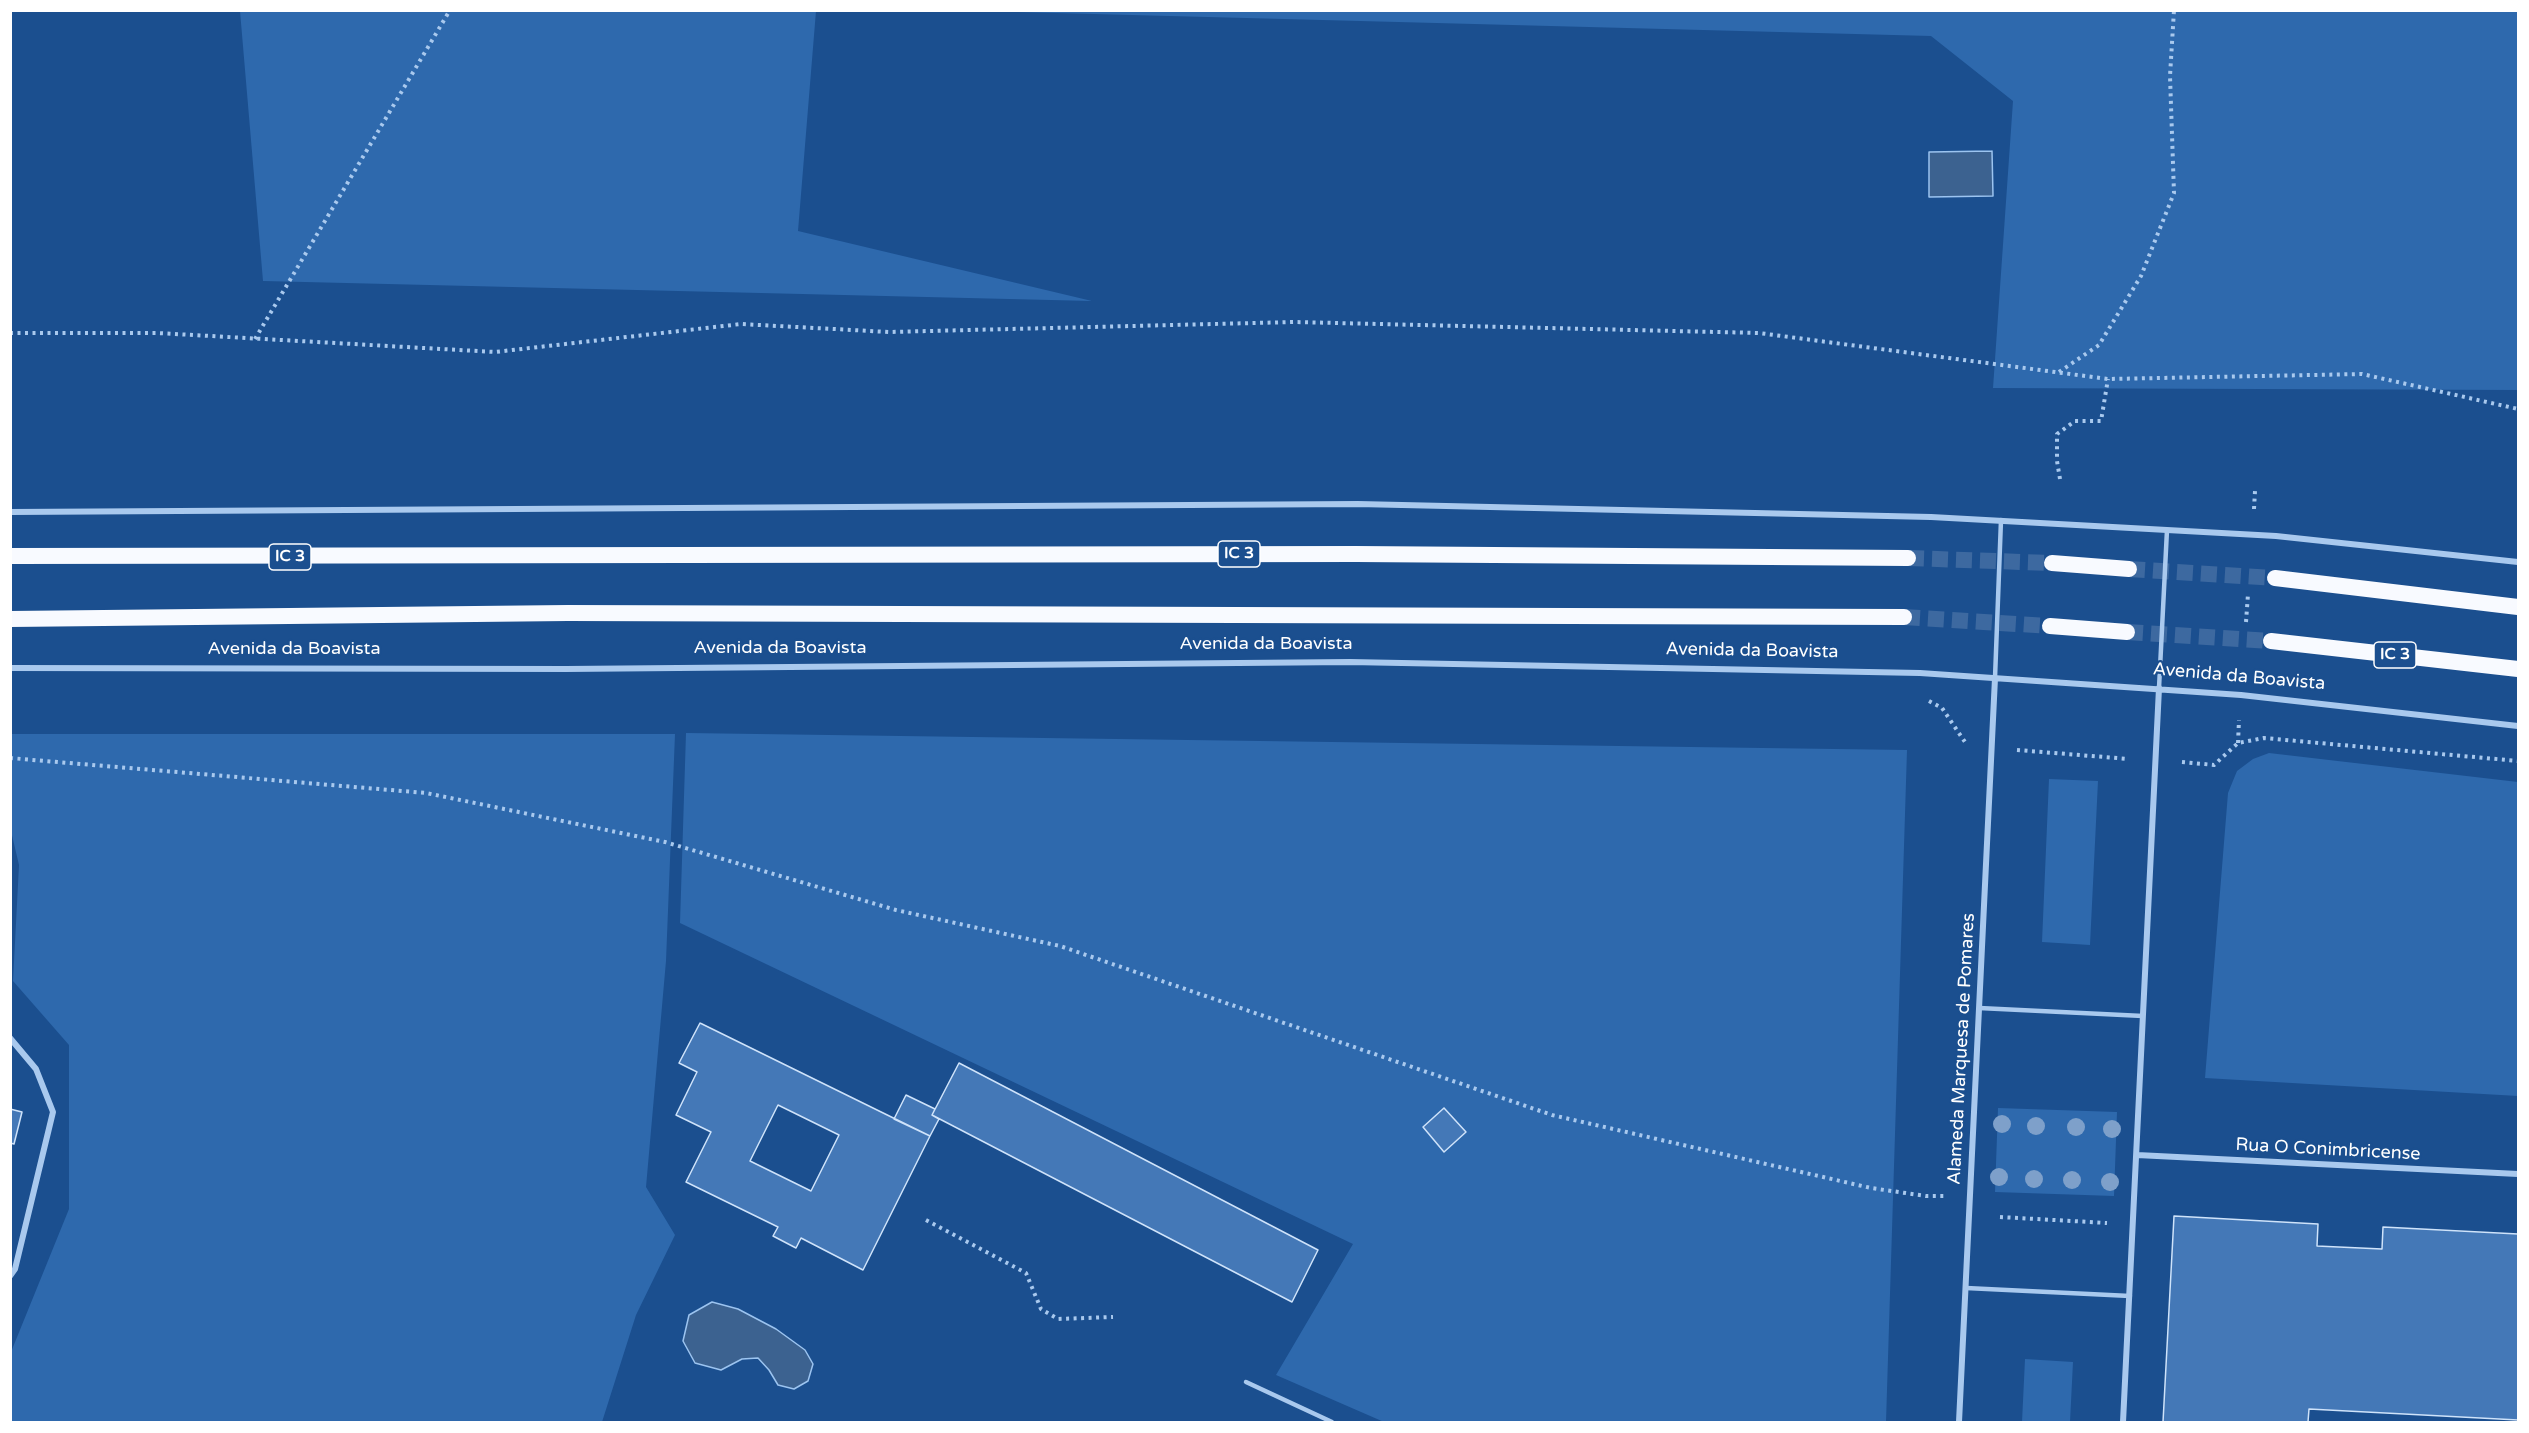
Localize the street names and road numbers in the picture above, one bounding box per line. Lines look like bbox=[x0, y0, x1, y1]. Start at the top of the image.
road number: IC 3 bbox=[1218, 541, 1260, 567]
road number: IC 3 bbox=[269, 544, 311, 570]
street label: Avenida da Boavista bbox=[1180, 633, 1352, 655]
street label: Avenida da Boavista bbox=[694, 637, 866, 659]
street label: Avenida da Boavista bbox=[208, 638, 380, 660]
street label: Avenida da Boavista bbox=[1665, 639, 1839, 663]
road number: IC 3 bbox=[2374, 642, 2416, 668]
street label: Avenida da Boavista bbox=[2152, 659, 2326, 695]
street label: Alameda Marquesa de Pomares bbox=[1944, 913, 1980, 1185]
street label: Rua O Conimbricense bbox=[2235, 1134, 2421, 1166]

